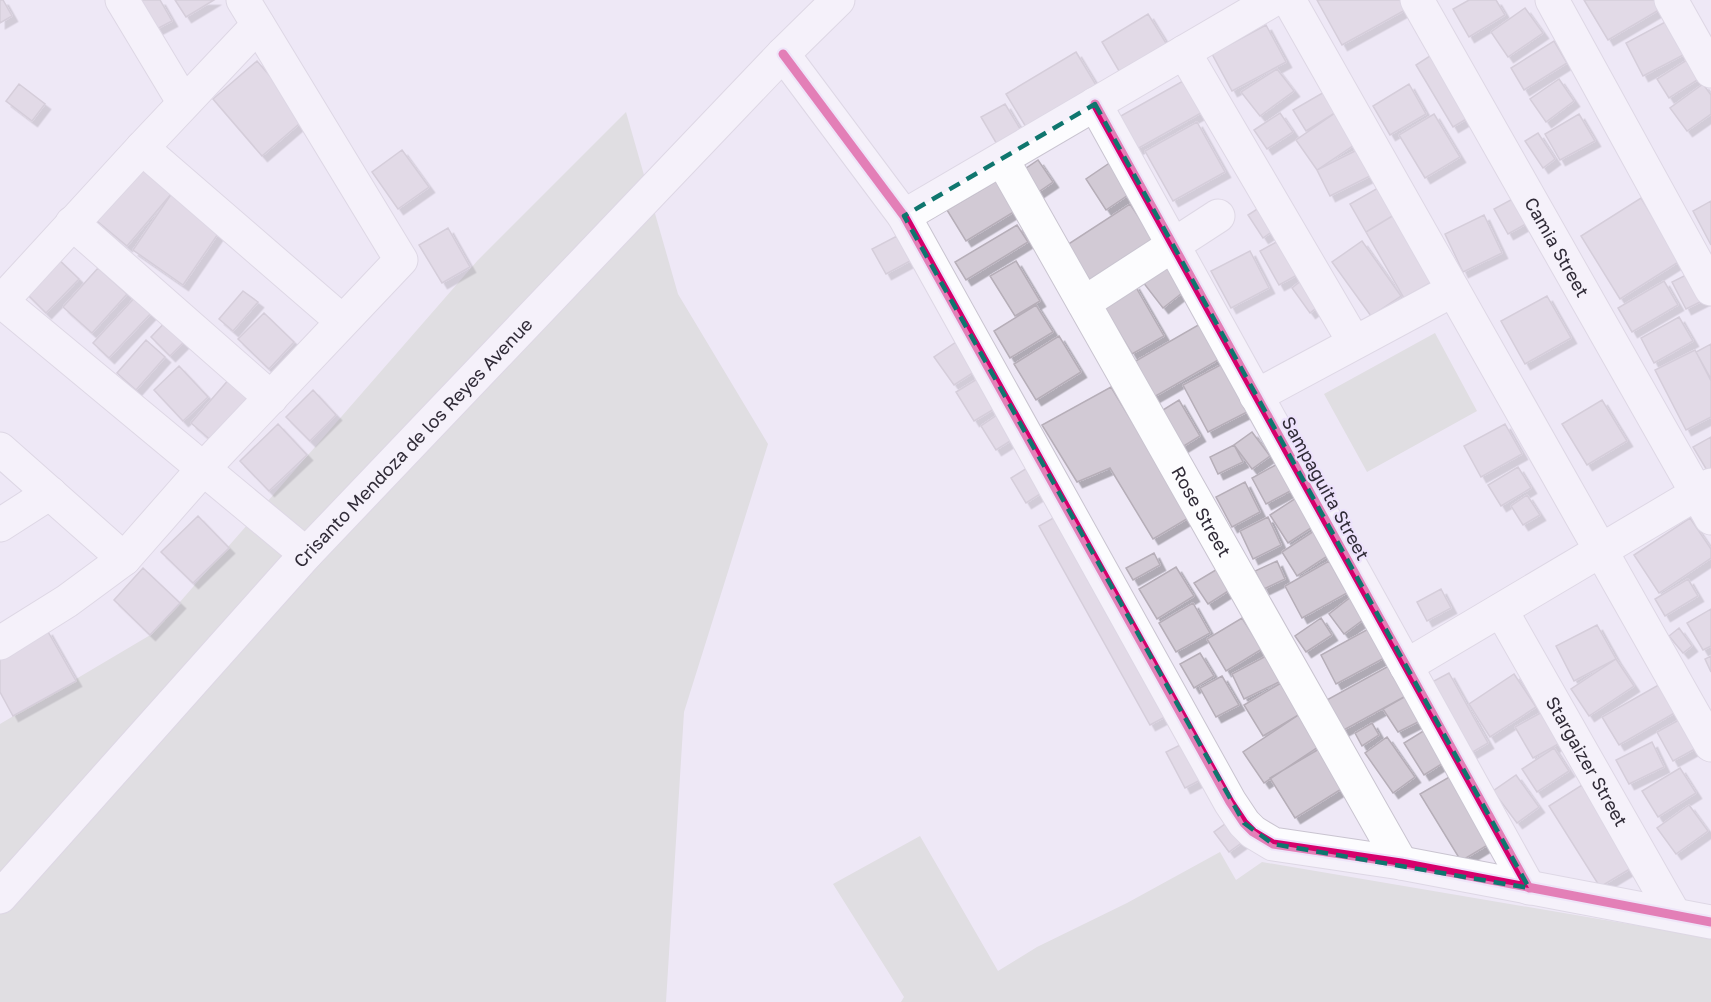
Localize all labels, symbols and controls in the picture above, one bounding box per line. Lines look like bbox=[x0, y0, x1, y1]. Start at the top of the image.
street label: Camia Street bbox=[1520, 193, 1594, 301]
street label: Crisanto Mendoza de los Reyes Avenue bbox=[289, 313, 537, 572]
street label: Sampaguita Street bbox=[1277, 412, 1375, 564]
street label: Rose Street bbox=[1167, 462, 1236, 561]
street label: Stargaizer Street bbox=[1541, 692, 1633, 830]

